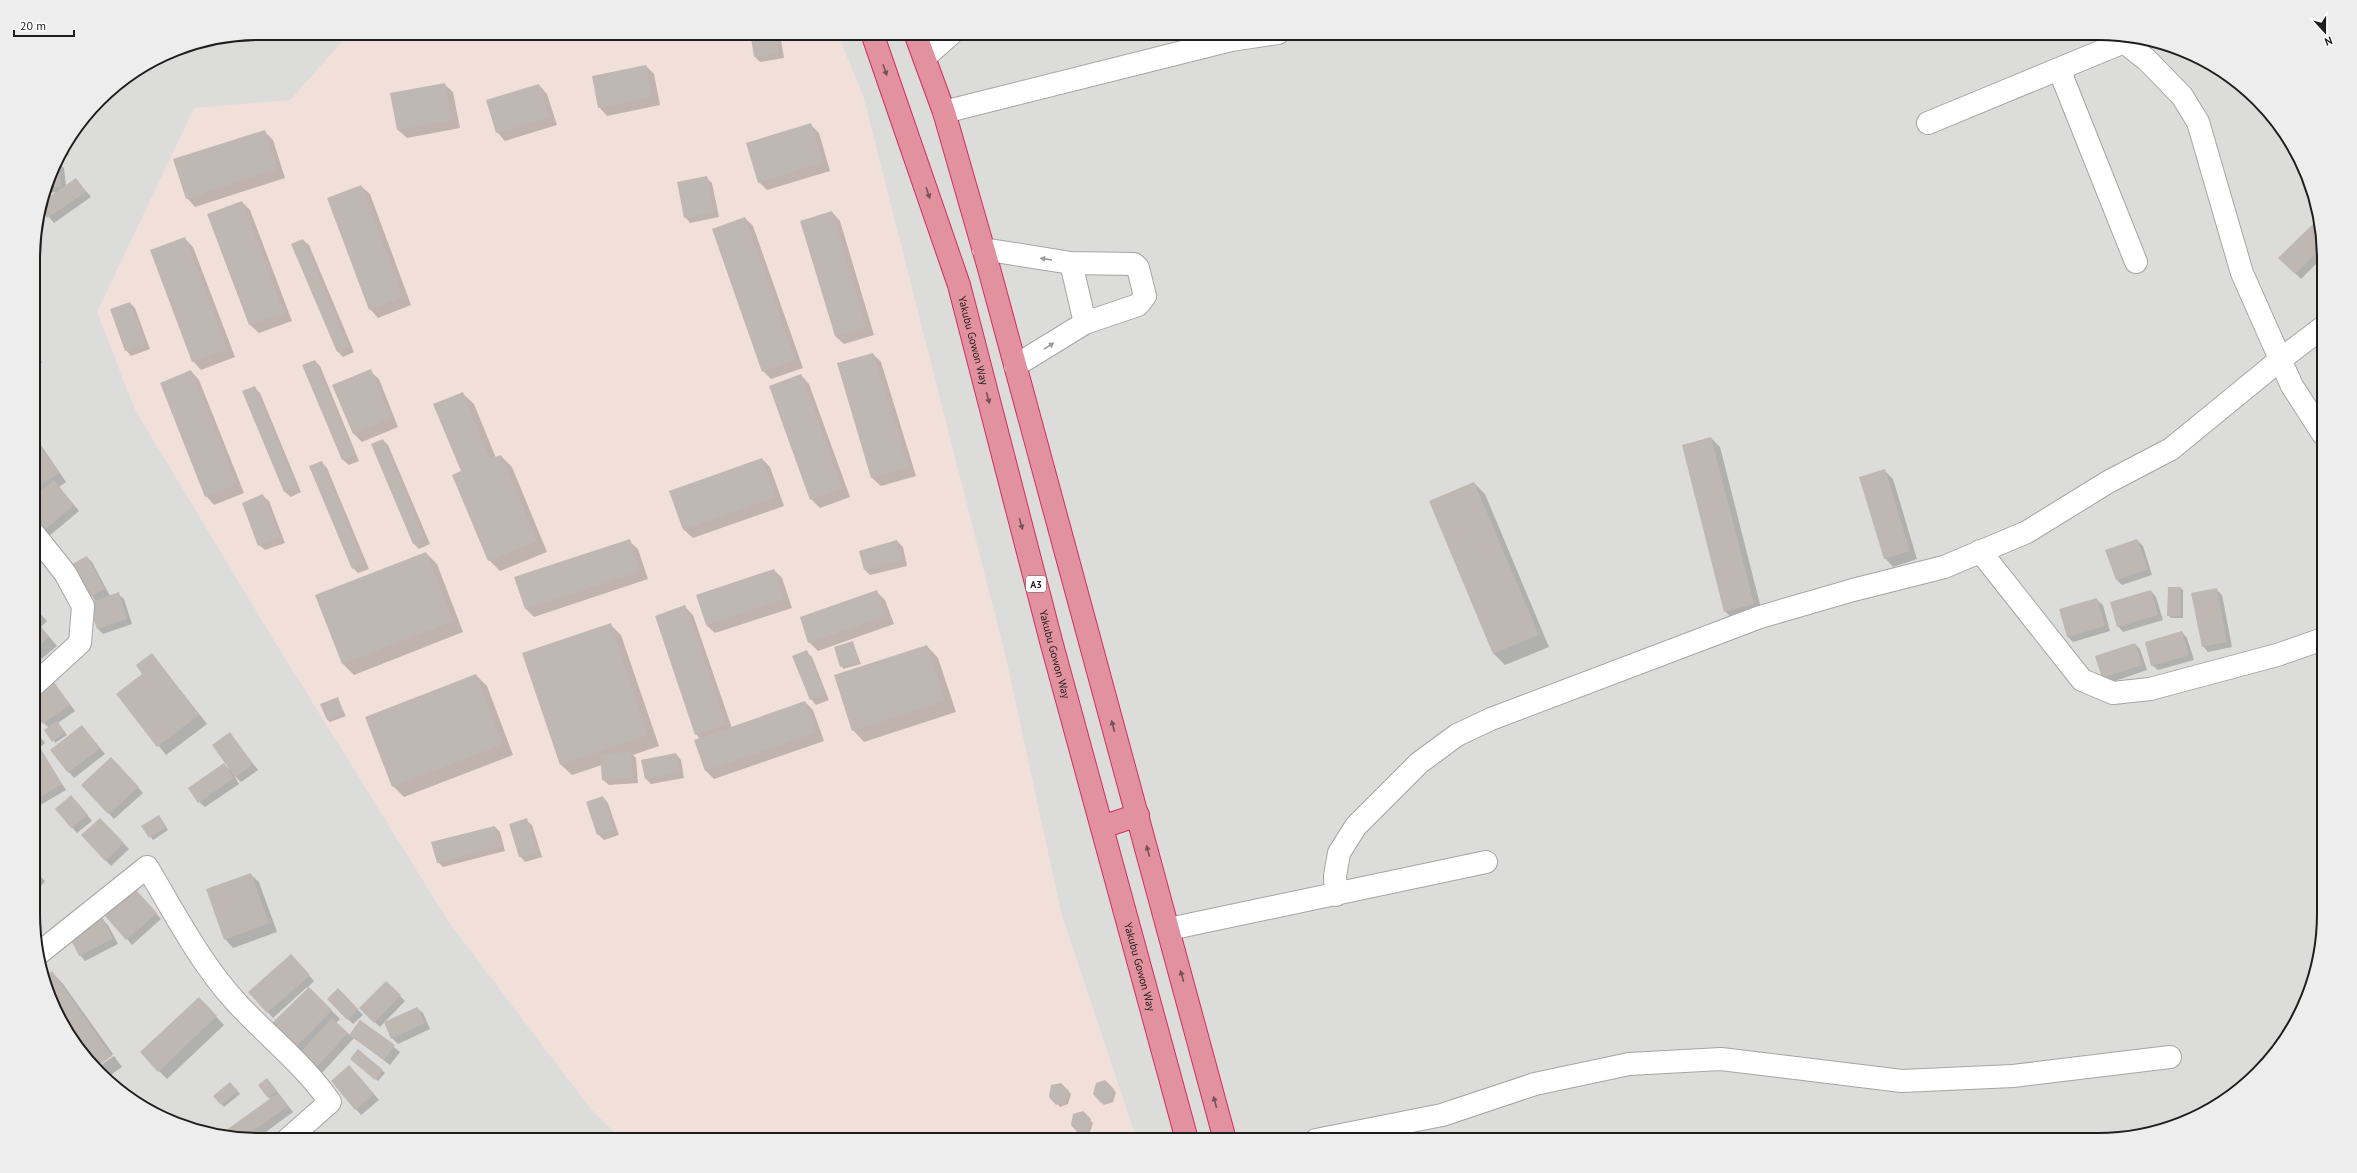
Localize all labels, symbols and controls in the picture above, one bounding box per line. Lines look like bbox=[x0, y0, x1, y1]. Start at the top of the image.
scale bar bbox=[14, 12, 74, 38]
north arrow bbox=[2305, 12, 2345, 52]
text: 20 m bbox=[20, 18, 46, 33]
text: N bbox=[2323, 34, 2334, 49]
one-way arrow bbox=[883, 64, 889, 76]
one-way arrow bbox=[925, 187, 931, 199]
one-way arrow bbox=[1040, 256, 1053, 262]
street label: Yakubu Gowon Way bbox=[955, 295, 992, 387]
one-way arrow bbox=[1043, 342, 1054, 349]
one-way arrow bbox=[985, 392, 991, 404]
one-way arrow bbox=[1018, 517, 1024, 530]
road number: A3 bbox=[1026, 576, 1046, 592]
street label: Yakubu Gowon Way bbox=[1036, 608, 1074, 701]
one-way arrow bbox=[1110, 719, 1116, 732]
one-way arrow bbox=[1145, 845, 1151, 857]
street label: Yakubu Gowon Way bbox=[1121, 921, 1159, 1014]
one-way arrow bbox=[1178, 970, 1184, 983]
one-way arrow bbox=[1212, 1096, 1218, 1108]

